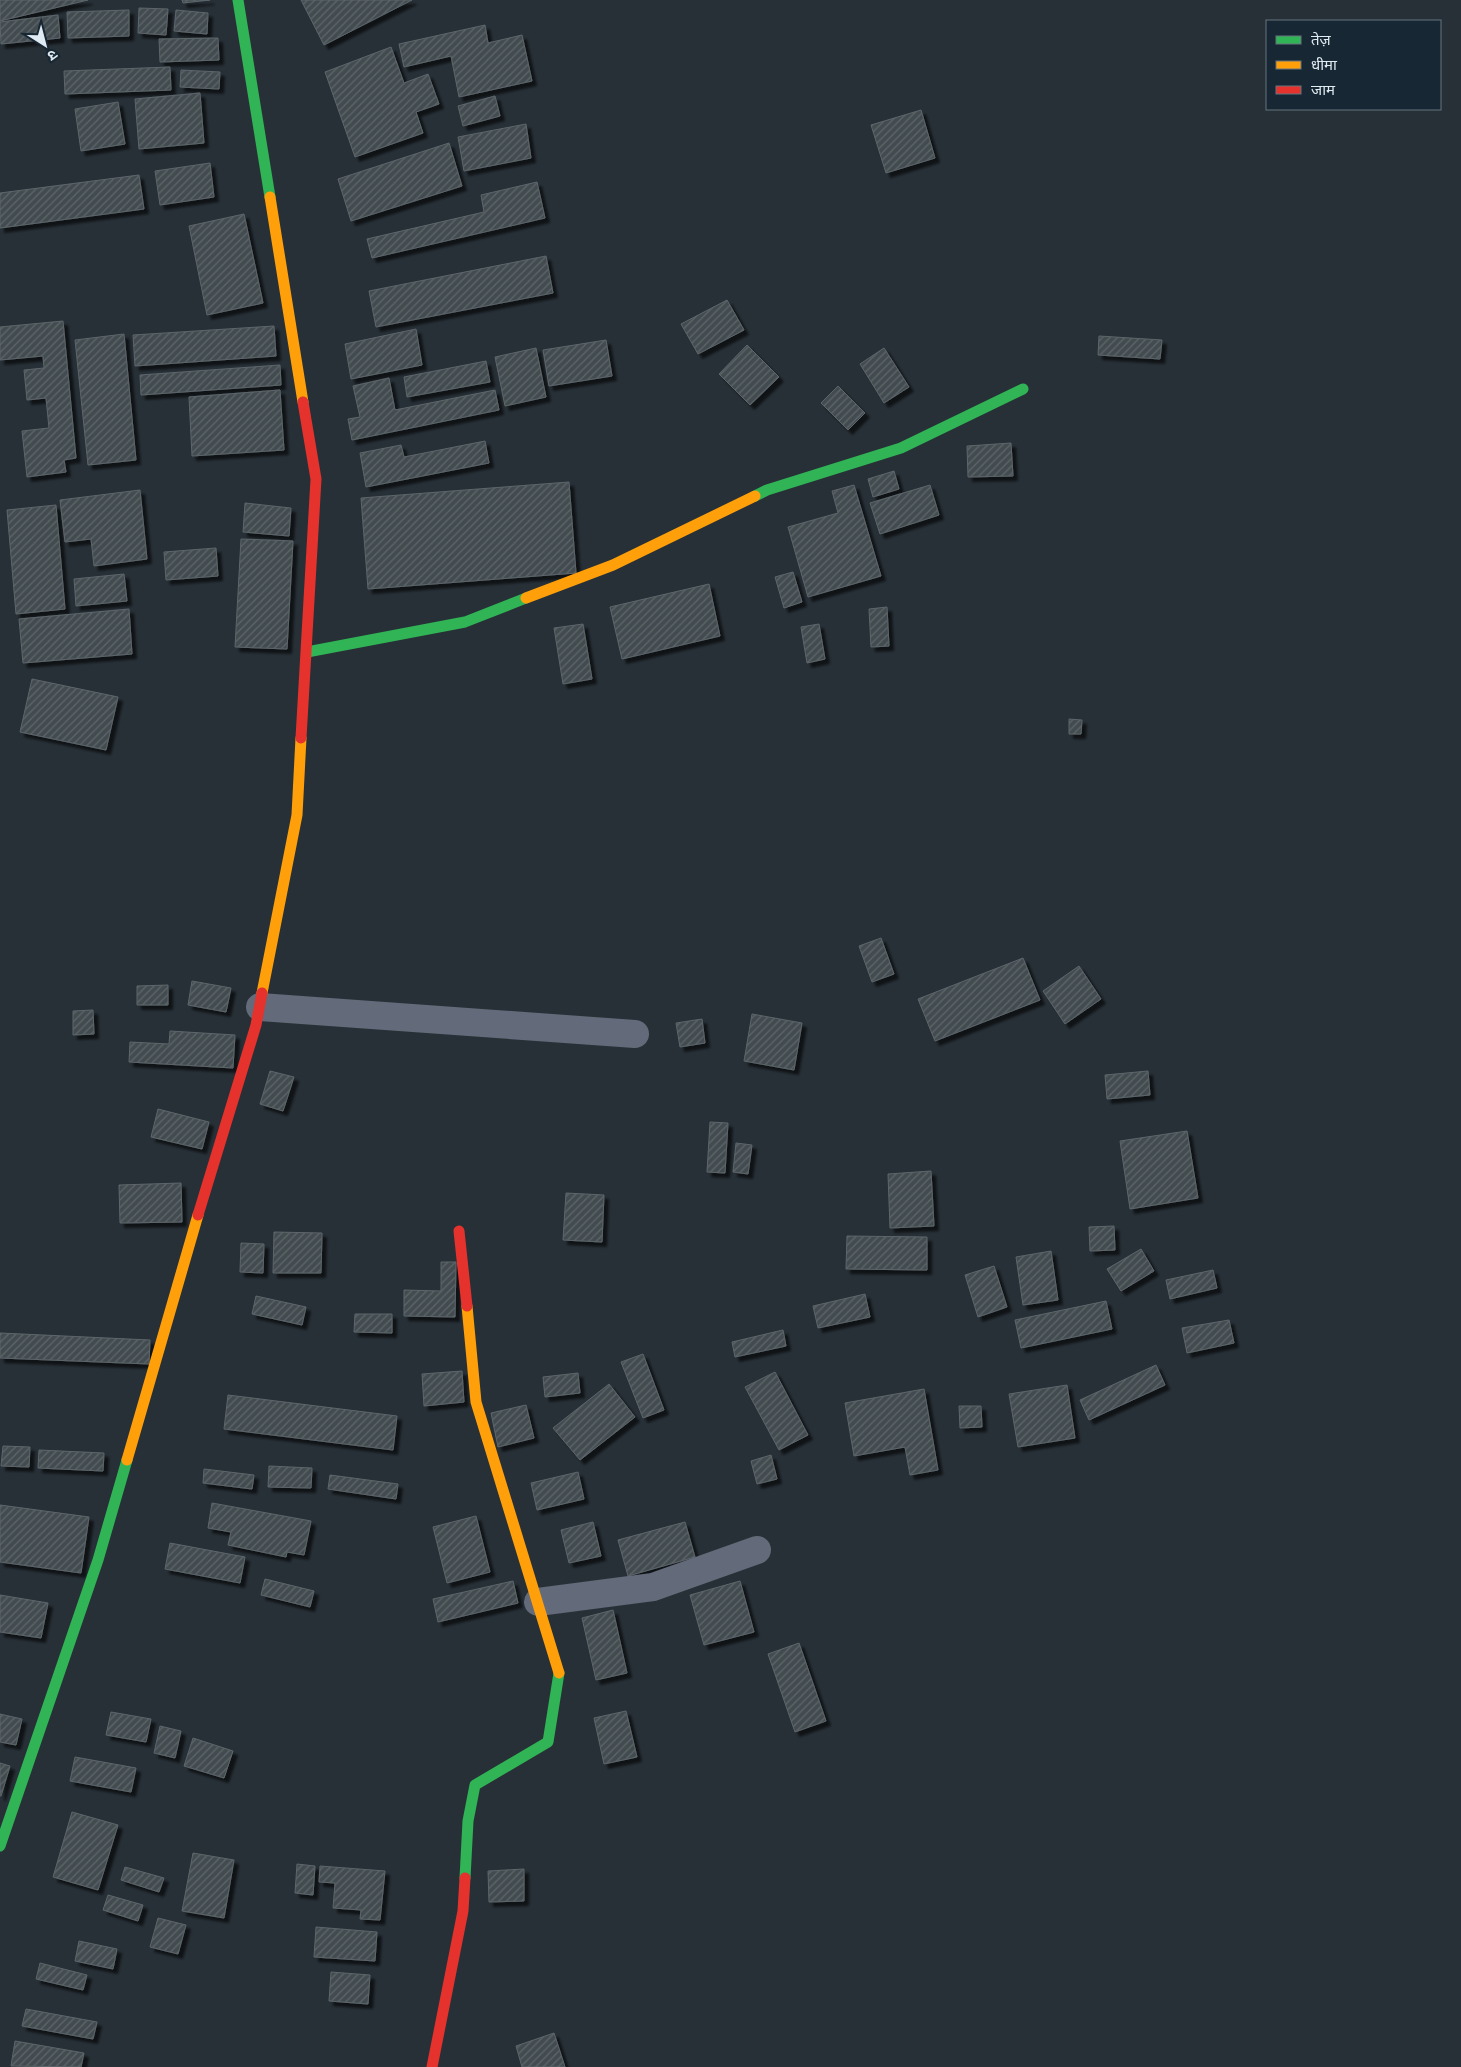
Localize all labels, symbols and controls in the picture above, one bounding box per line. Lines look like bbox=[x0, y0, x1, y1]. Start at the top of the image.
north arrow bbox=[20, 20, 70, 70]
legend bbox=[1266, 20, 1441, 110]
text: तेज़ bbox=[1311, 31, 1332, 49]
text: उ bbox=[43, 46, 61, 65]
text: धीमा bbox=[1311, 56, 1338, 74]
text: जाम bbox=[1311, 81, 1336, 99]

